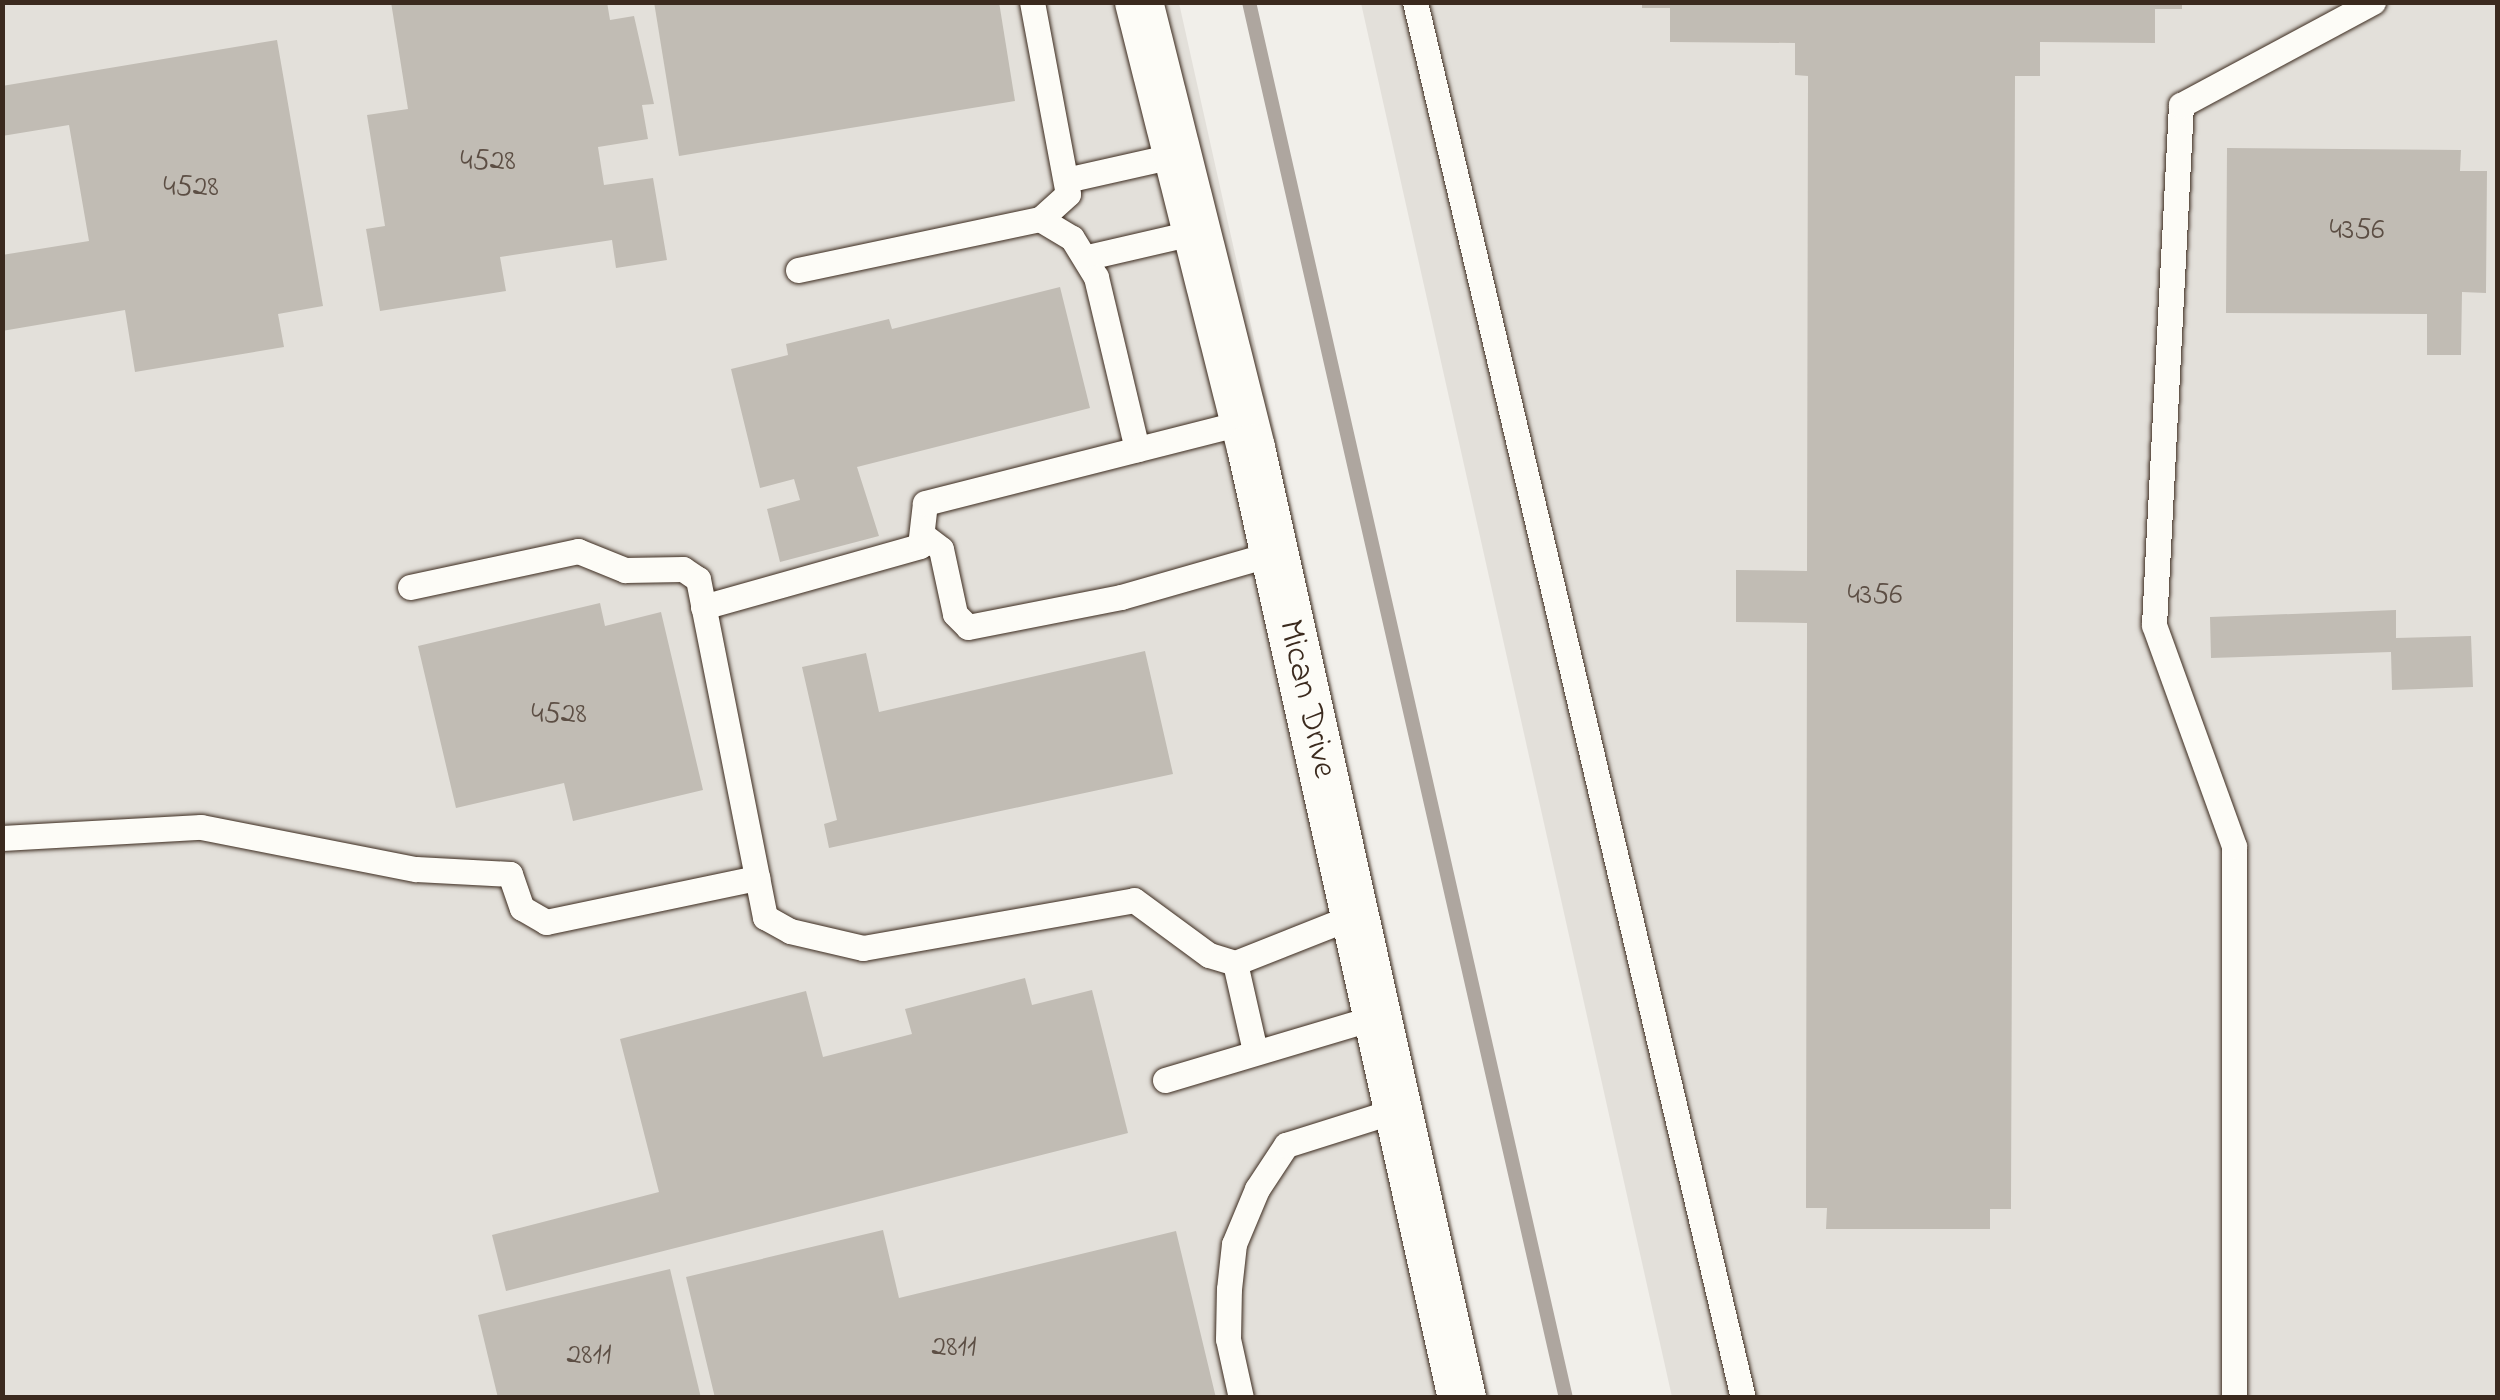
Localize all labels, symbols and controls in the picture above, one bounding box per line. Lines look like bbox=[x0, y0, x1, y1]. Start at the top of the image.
house number: 4528 bbox=[460, 144, 516, 180]
house number: 4528 bbox=[163, 170, 219, 206]
house number: 4356 bbox=[2329, 213, 2385, 249]
house number: 4356 bbox=[1847, 578, 1903, 614]
street label: Mican Drive bbox=[1267, 616, 1345, 782]
house number: 4528 bbox=[531, 697, 587, 733]
house number: 2811 bbox=[931, 1330, 977, 1366]
house number: 2811 bbox=[566, 1338, 612, 1374]

